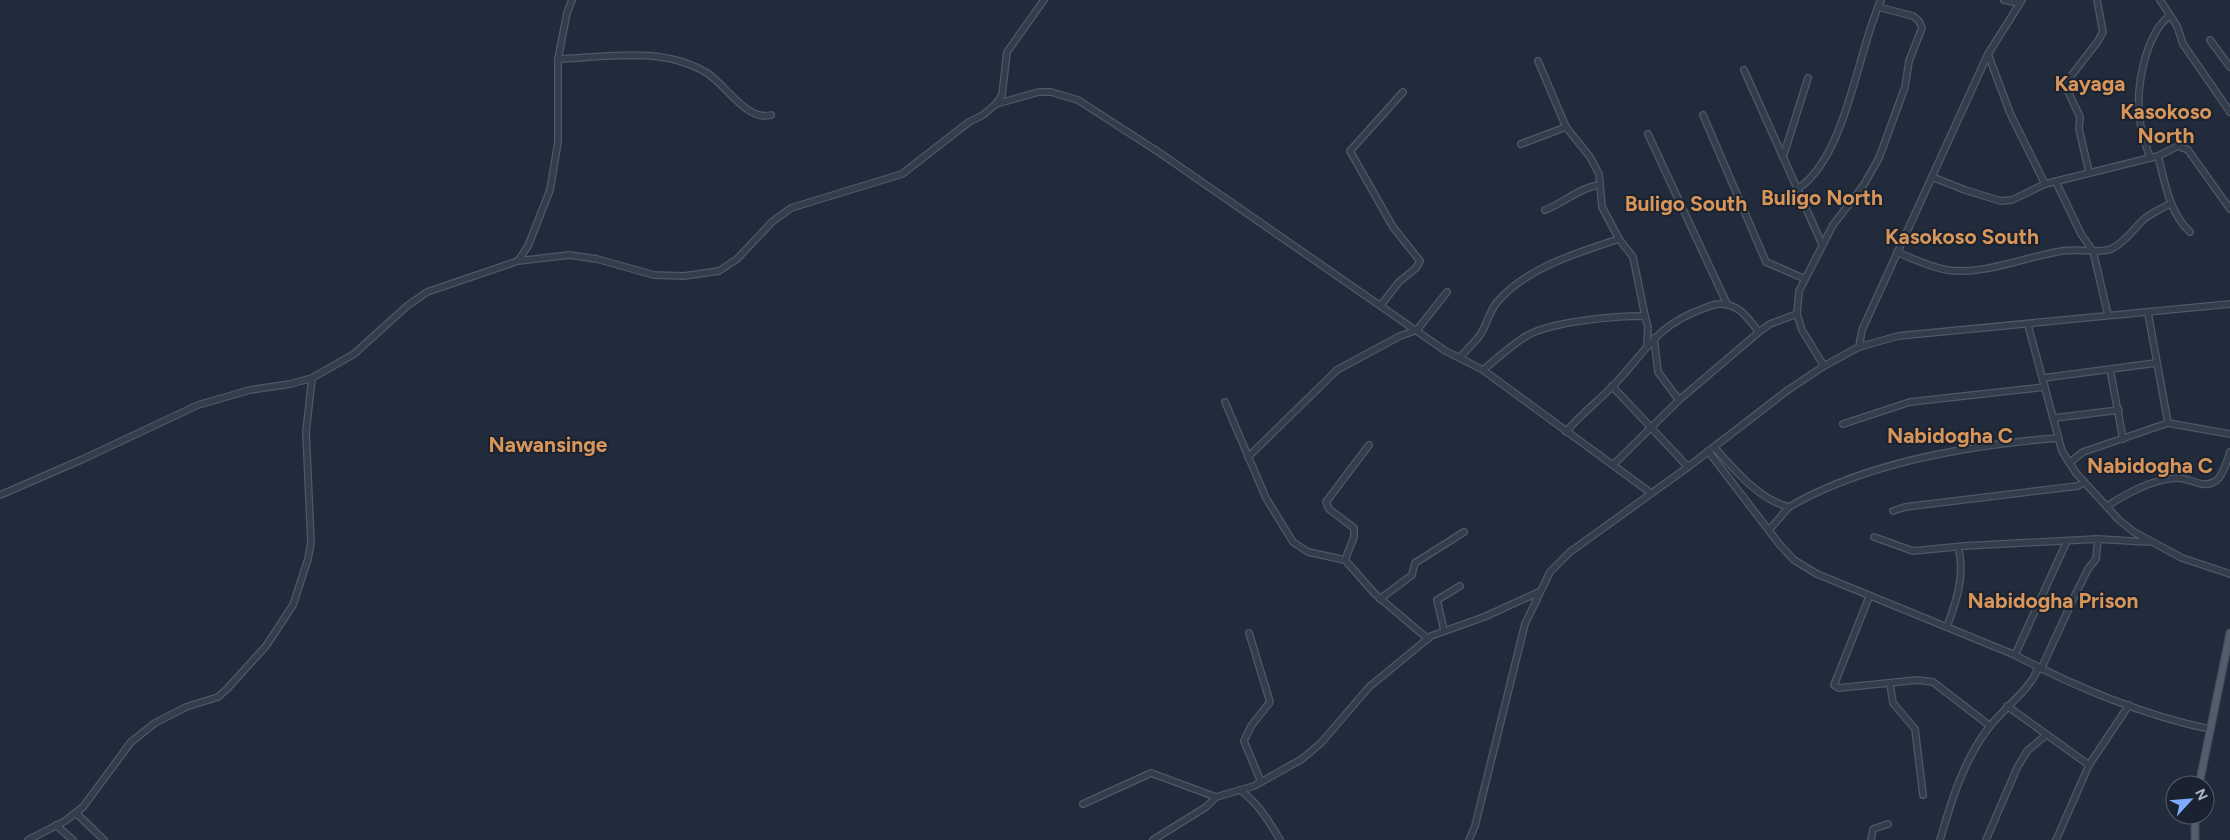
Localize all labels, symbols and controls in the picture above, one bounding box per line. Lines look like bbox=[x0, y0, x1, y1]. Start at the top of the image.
district label: Kayaga bbox=[2054, 71, 2126, 96]
district label: Kasokoso North bbox=[2120, 99, 2212, 148]
district label: Buligo North bbox=[1761, 185, 1883, 210]
district label: Buligo South bbox=[1625, 191, 1747, 216]
district label: Kasokoso South bbox=[1885, 224, 2039, 249]
district label: Nabidogha C bbox=[1887, 423, 2013, 448]
district label: Nawansinge bbox=[489, 432, 608, 457]
district label: Nabidogha C bbox=[2087, 453, 2213, 478]
district label: Nabidogha Prison bbox=[1968, 588, 2138, 613]
north arrow bbox=[2165, 775, 2215, 825]
text: N bbox=[2191, 786, 2211, 803]

